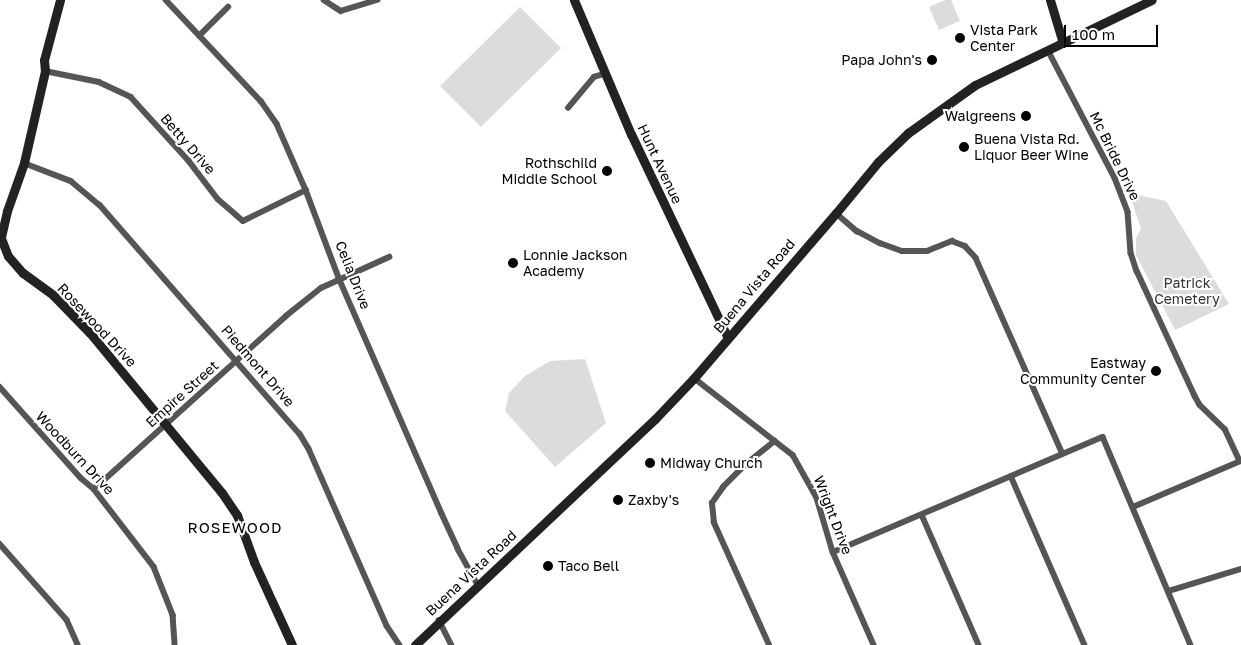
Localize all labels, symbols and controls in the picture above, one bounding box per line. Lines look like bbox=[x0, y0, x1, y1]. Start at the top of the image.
scale bar bbox=[1066, 15, 1160, 47]
place label: Vista Park Center bbox=[970, 22, 1038, 54]
text: 100 m bbox=[1072, 25, 1115, 43]
marker: Vista Park Center bbox=[954, 32, 966, 44]
place label: Papa John's bbox=[841, 52, 922, 68]
marker: Papa John's bbox=[926, 54, 938, 66]
place label: Walgreens bbox=[945, 108, 1016, 124]
street label: Mc Bride Drive bbox=[1086, 109, 1144, 203]
street label: Betty Drive bbox=[157, 110, 219, 178]
marker: Walgreens bbox=[1020, 110, 1032, 122]
street label: Hunt Avenue bbox=[634, 121, 686, 207]
place label: Buena Vista Rd. Liquor Beer Wine bbox=[974, 131, 1089, 164]
marker: Buena Vista Rd. Liquor Beer Wine bbox=[958, 141, 970, 153]
place label: Rothschild Middle School bbox=[502, 155, 597, 188]
marker: Rothschild Middle School bbox=[601, 165, 613, 177]
street label: Buena Vista Road bbox=[710, 235, 798, 337]
street label: Celia Drive bbox=[332, 238, 374, 312]
place label: Lonnie Jackson Academy bbox=[523, 247, 627, 280]
marker: Lonnie Jackson Academy bbox=[507, 257, 519, 269]
park label: Patrick Cemetery bbox=[1154, 275, 1220, 308]
street label: Rosewood Drive bbox=[54, 280, 140, 370]
street label: Piedmont Drive bbox=[218, 322, 298, 410]
place label: Eastway Community Center bbox=[1020, 355, 1146, 388]
street label: Empire Street bbox=[142, 357, 222, 431]
marker: Eastway Community Center bbox=[1150, 365, 1162, 377]
street label: Woodburn Drive bbox=[32, 408, 118, 498]
place label: Midway Church bbox=[660, 455, 763, 471]
marker: Midway Church bbox=[644, 457, 656, 469]
street label: Wright Drive bbox=[810, 473, 856, 557]
place label: Zaxby's bbox=[628, 492, 679, 508]
marker: Zaxby's bbox=[612, 494, 624, 506]
district label: ROSEWOOD bbox=[187, 519, 283, 537]
street label: Buena Vista Road bbox=[422, 527, 520, 619]
place label: Taco Bell bbox=[558, 558, 619, 574]
marker: Taco Bell bbox=[542, 560, 554, 572]

